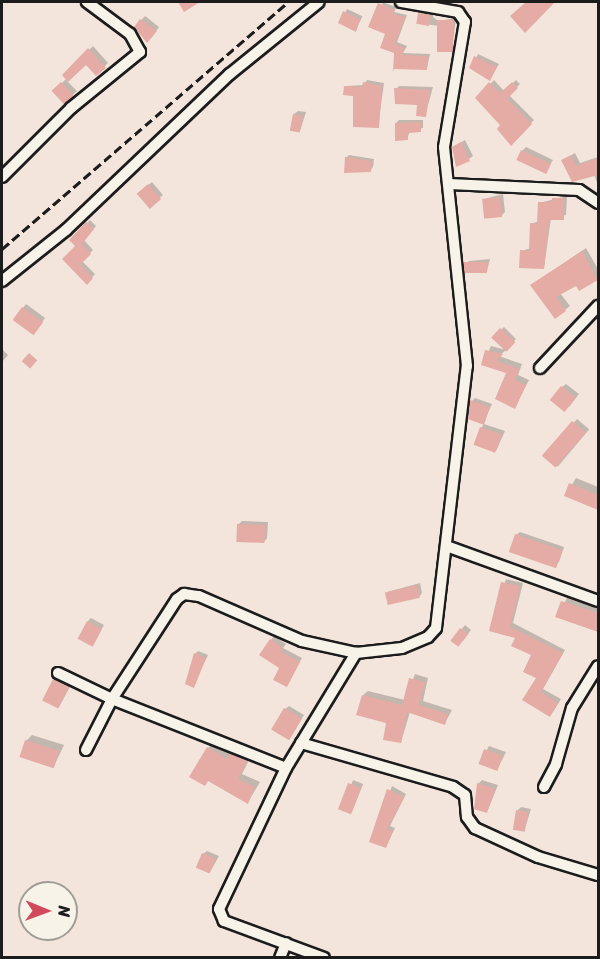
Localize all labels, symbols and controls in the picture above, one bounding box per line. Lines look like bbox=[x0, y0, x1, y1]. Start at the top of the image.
north arrow bbox=[18, 881, 78, 941]
text: N bbox=[50, 905, 79, 917]

